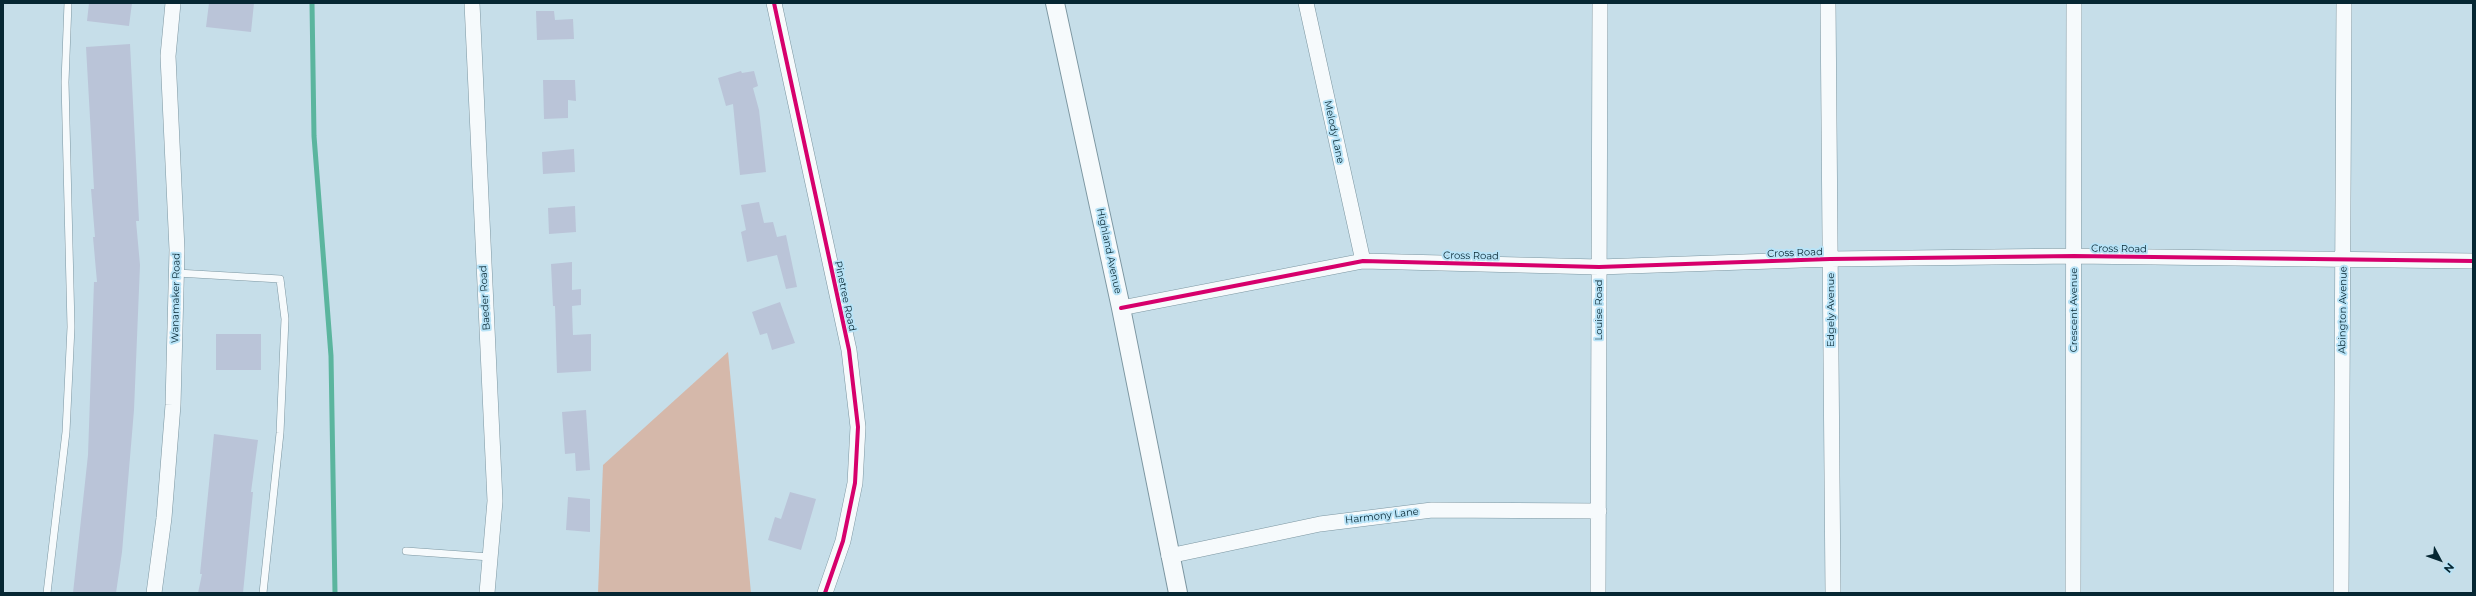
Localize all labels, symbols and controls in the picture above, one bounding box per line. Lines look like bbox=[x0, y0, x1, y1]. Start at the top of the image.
street label: Melody Lane bbox=[1321, 99, 1347, 165]
street label: Highland Avenue bbox=[1094, 207, 1124, 295]
street label: Cross Road bbox=[2091, 243, 2147, 255]
street label: Cross Road bbox=[1767, 246, 1823, 260]
street label: Cross Road bbox=[1443, 250, 1499, 262]
street label: Wanamaker Road bbox=[169, 253, 183, 343]
street label: Pinetree Road bbox=[832, 260, 858, 332]
street label: Baeder Road bbox=[477, 265, 493, 331]
street label: Abington Avenue bbox=[2336, 266, 2350, 354]
street label: Crescent Avenue bbox=[2068, 268, 2080, 352]
street label: Edgely Avenue bbox=[1825, 273, 1837, 347]
street label: Louise Road bbox=[1593, 279, 1605, 341]
street label: Harmony Lane bbox=[1345, 506, 1419, 526]
north arrow bbox=[2420, 540, 2460, 580]
text: N bbox=[2441, 560, 2457, 576]

